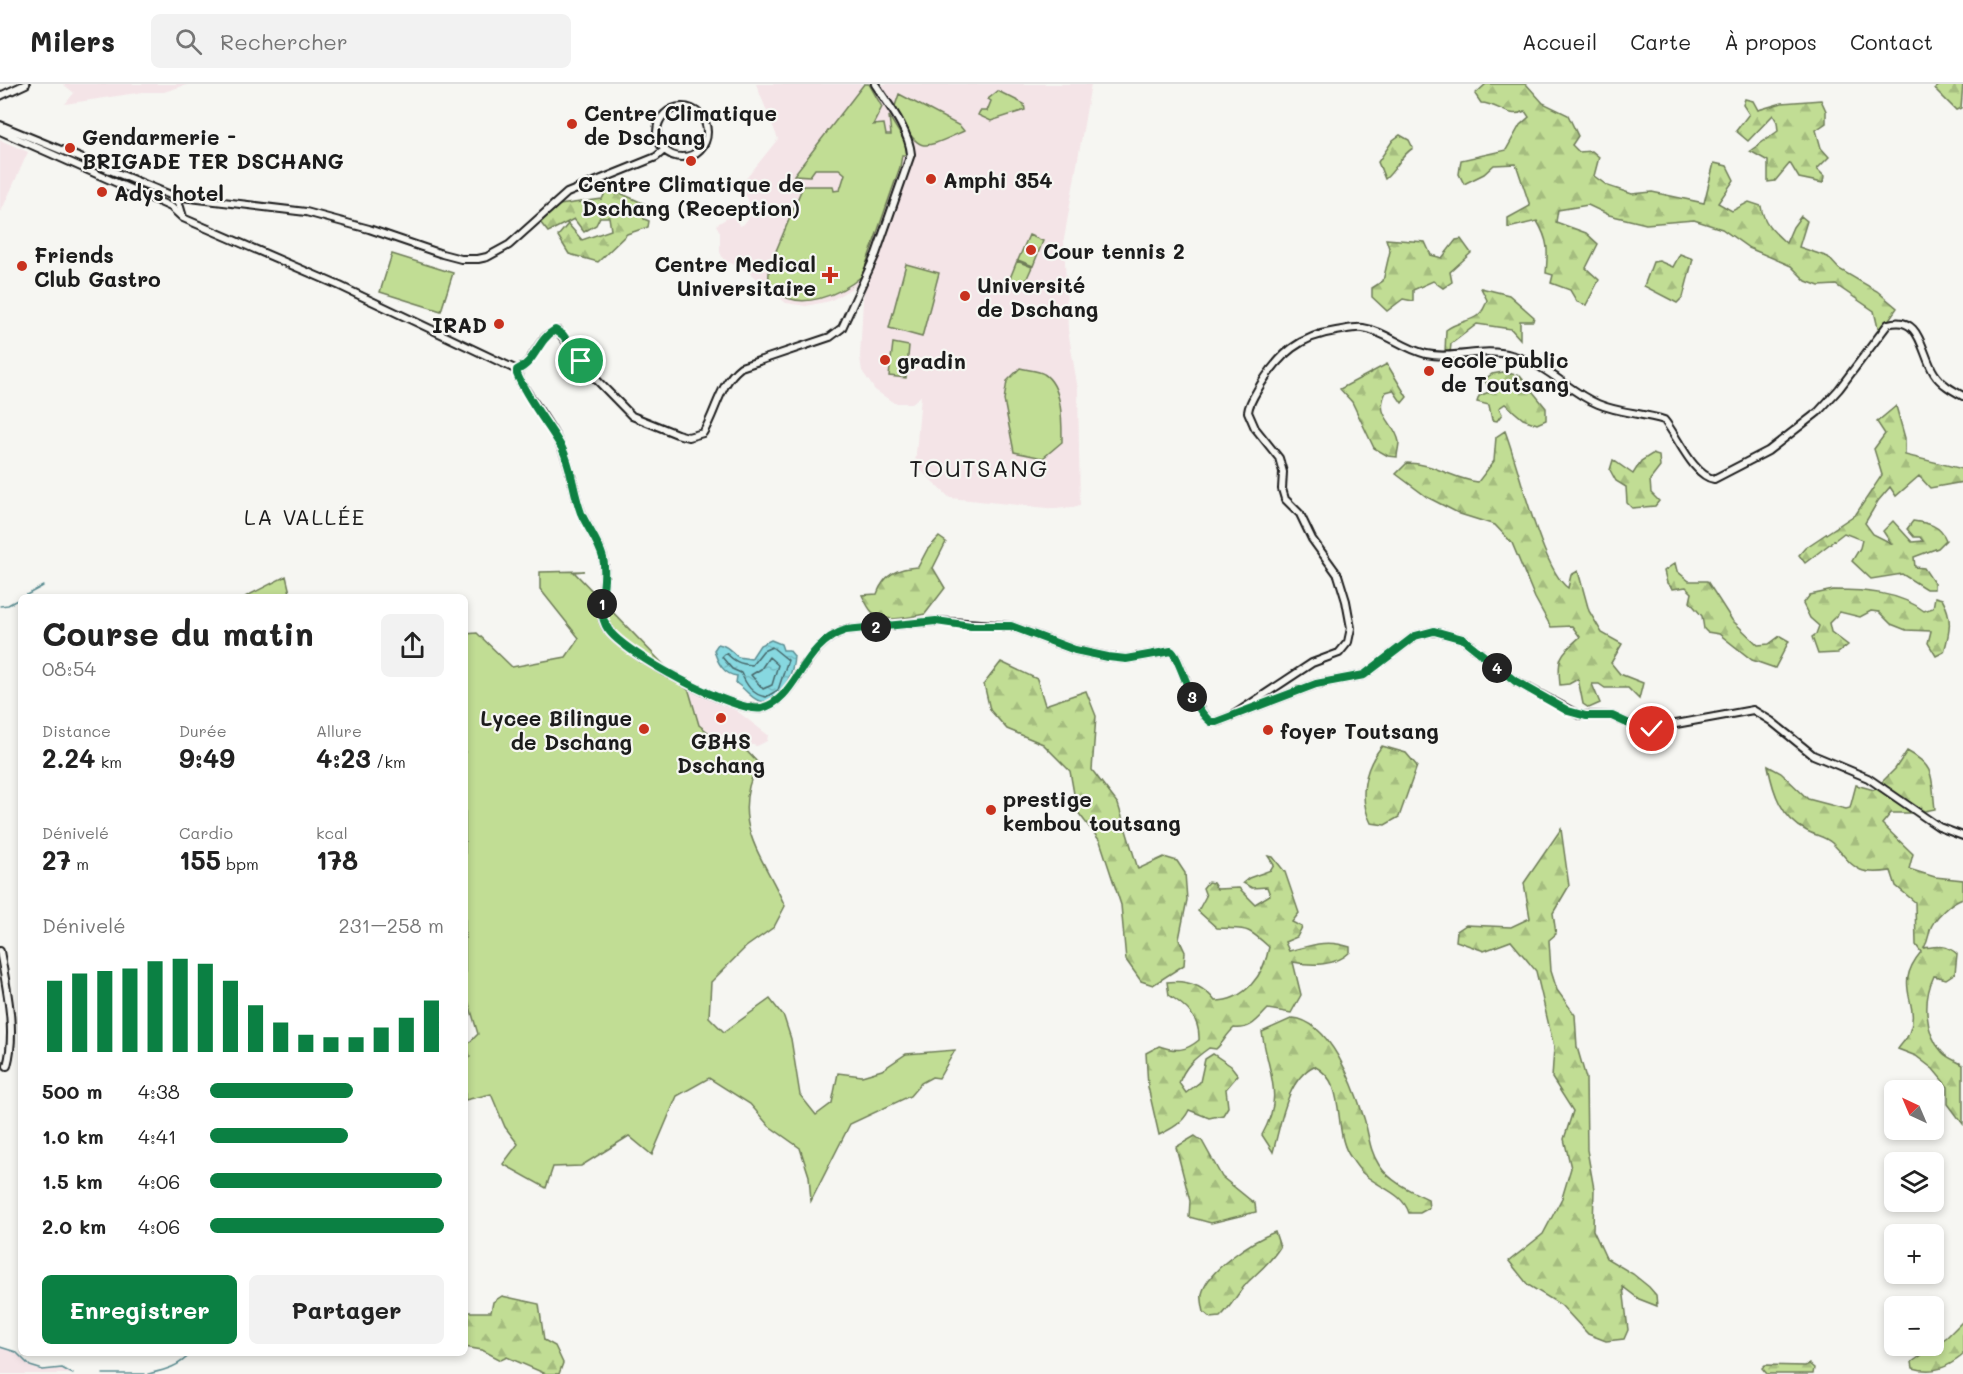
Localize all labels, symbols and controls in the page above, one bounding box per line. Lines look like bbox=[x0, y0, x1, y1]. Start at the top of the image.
search box bbox=[151, 14, 571, 68]
text: Milers bbox=[30, 23, 115, 59]
icon: search bbox=[172, 25, 205, 58]
text: Rechercher bbox=[220, 27, 348, 56]
text: Accueil bbox=[1522, 28, 1597, 55]
text: Carte bbox=[1630, 28, 1691, 55]
text: À propos bbox=[1724, 28, 1817, 55]
text: Contact bbox=[1850, 28, 1933, 55]
place label: Centre Climatique de Dschang bbox=[584, 99, 777, 150]
marker: Centre Climatique de Dschang bbox=[565, 117, 579, 131]
place label: Gendarmerie - BRIGADE TER DSCHANG bbox=[82, 123, 344, 174]
marker: Gendarmerie - BRIGADE TER DSCHANG bbox=[63, 141, 77, 155]
marker: Centre Climatique de Dschang (Reception) bbox=[684, 154, 698, 168]
place label: Amphi 354 bbox=[943, 166, 1053, 193]
place label: Centre Climatique de Dschang (Reception) bbox=[578, 170, 804, 221]
marker: Amphi 354 bbox=[924, 172, 938, 186]
place label: Adys hotel bbox=[114, 179, 224, 207]
marker: Adys hotel bbox=[95, 185, 109, 199]
place label: Cour tennis 2 bbox=[1043, 237, 1185, 264]
place label: Friends Club Gastro bbox=[34, 241, 161, 292]
marker: Cour tennis 2 bbox=[1024, 243, 1038, 257]
place label: Centre Medical Universitaire bbox=[654, 250, 816, 301]
marker: Friends Club Gastro bbox=[15, 259, 29, 273]
marker: Centre Medical Universitaire bbox=[821, 266, 839, 284]
place label: Université de Dschang bbox=[977, 271, 1098, 322]
marker: Université de Dschang bbox=[958, 289, 972, 303]
place label: IRAD bbox=[432, 311, 487, 338]
marker: IRAD bbox=[492, 317, 506, 331]
pin bbox=[555, 335, 606, 386]
icon: arrive bbox=[564, 344, 597, 377]
place label: ecole public de Toutsang bbox=[1441, 346, 1569, 397]
place label: gradin bbox=[897, 347, 966, 374]
marker: gradin bbox=[878, 353, 892, 367]
marker: ecole public de Toutsang bbox=[1422, 364, 1436, 378]
district label: TOUTSANG bbox=[909, 452, 1049, 483]
district label: LA VALLÉE bbox=[244, 502, 366, 531]
pin: 1 bbox=[587, 589, 617, 619]
text: 1 bbox=[598, 593, 606, 614]
text: Course du matin bbox=[42, 611, 314, 654]
pin: 2 bbox=[861, 612, 891, 642]
button: share bbox=[381, 614, 444, 677]
text: 2 bbox=[872, 616, 880, 637]
pin: 4 bbox=[1482, 653, 1512, 683]
text: 08:54 bbox=[42, 655, 96, 681]
text: 4 bbox=[1492, 657, 1502, 678]
pin: 3 bbox=[1177, 682, 1207, 712]
text: 3 bbox=[1187, 686, 1197, 707]
pin bbox=[1626, 703, 1677, 754]
place label: Lycee Bilingue de Dschang bbox=[480, 704, 632, 755]
marker: GBHS Dschang bbox=[714, 711, 728, 725]
icon: check bbox=[1635, 712, 1668, 745]
place label: foyer Toutsang bbox=[1280, 717, 1439, 745]
text: Distance bbox=[42, 720, 111, 741]
text: Durée bbox=[179, 720, 227, 741]
text: Allure bbox=[316, 720, 362, 741]
marker: Lycee Bilingue de Dschang bbox=[637, 722, 651, 736]
marker: foyer Toutsang bbox=[1261, 723, 1275, 737]
place label: GBHS Dschang bbox=[677, 727, 765, 778]
text: 2.24 bbox=[42, 741, 96, 775]
text: 9:49 bbox=[179, 741, 235, 775]
text: 4:23 bbox=[316, 741, 371, 775]
text: km bbox=[96, 751, 122, 772]
text: /km bbox=[371, 751, 406, 772]
place label: prestige kembou toutsang bbox=[1003, 785, 1181, 836]
marker: prestige kembou toutsang bbox=[984, 803, 998, 817]
text: Dénivelé bbox=[42, 822, 109, 843]
text: Cardio bbox=[179, 822, 233, 843]
text: kcal bbox=[316, 822, 348, 843]
text: 27 bbox=[42, 843, 71, 877]
text: 155 bbox=[179, 843, 221, 877]
text: 178 bbox=[316, 843, 358, 877]
text: m bbox=[71, 853, 89, 874]
text: bpm bbox=[221, 853, 259, 874]
text: Dénivelé bbox=[42, 912, 126, 938]
text: 231–258 m bbox=[339, 912, 444, 938]
text: 500 m bbox=[42, 1078, 102, 1104]
text: 4:38 bbox=[138, 1078, 180, 1104]
north arrow bbox=[1884, 1080, 1944, 1140]
map controls bbox=[1884, 1080, 1944, 1356]
text: 1.0 km bbox=[42, 1123, 104, 1149]
text: 4:41 bbox=[138, 1123, 177, 1149]
button: layers bbox=[1884, 1152, 1944, 1212]
text: 1.5 km bbox=[42, 1168, 103, 1194]
text: 4:06 bbox=[138, 1168, 180, 1194]
text: 2.0 km bbox=[42, 1213, 106, 1239]
text: 4:06 bbox=[138, 1213, 180, 1239]
button: + bbox=[1884, 1224, 1944, 1284]
button: Enregistrer bbox=[42, 1275, 237, 1344]
button: Partager bbox=[249, 1275, 444, 1344]
button: − bbox=[1884, 1296, 1944, 1356]

